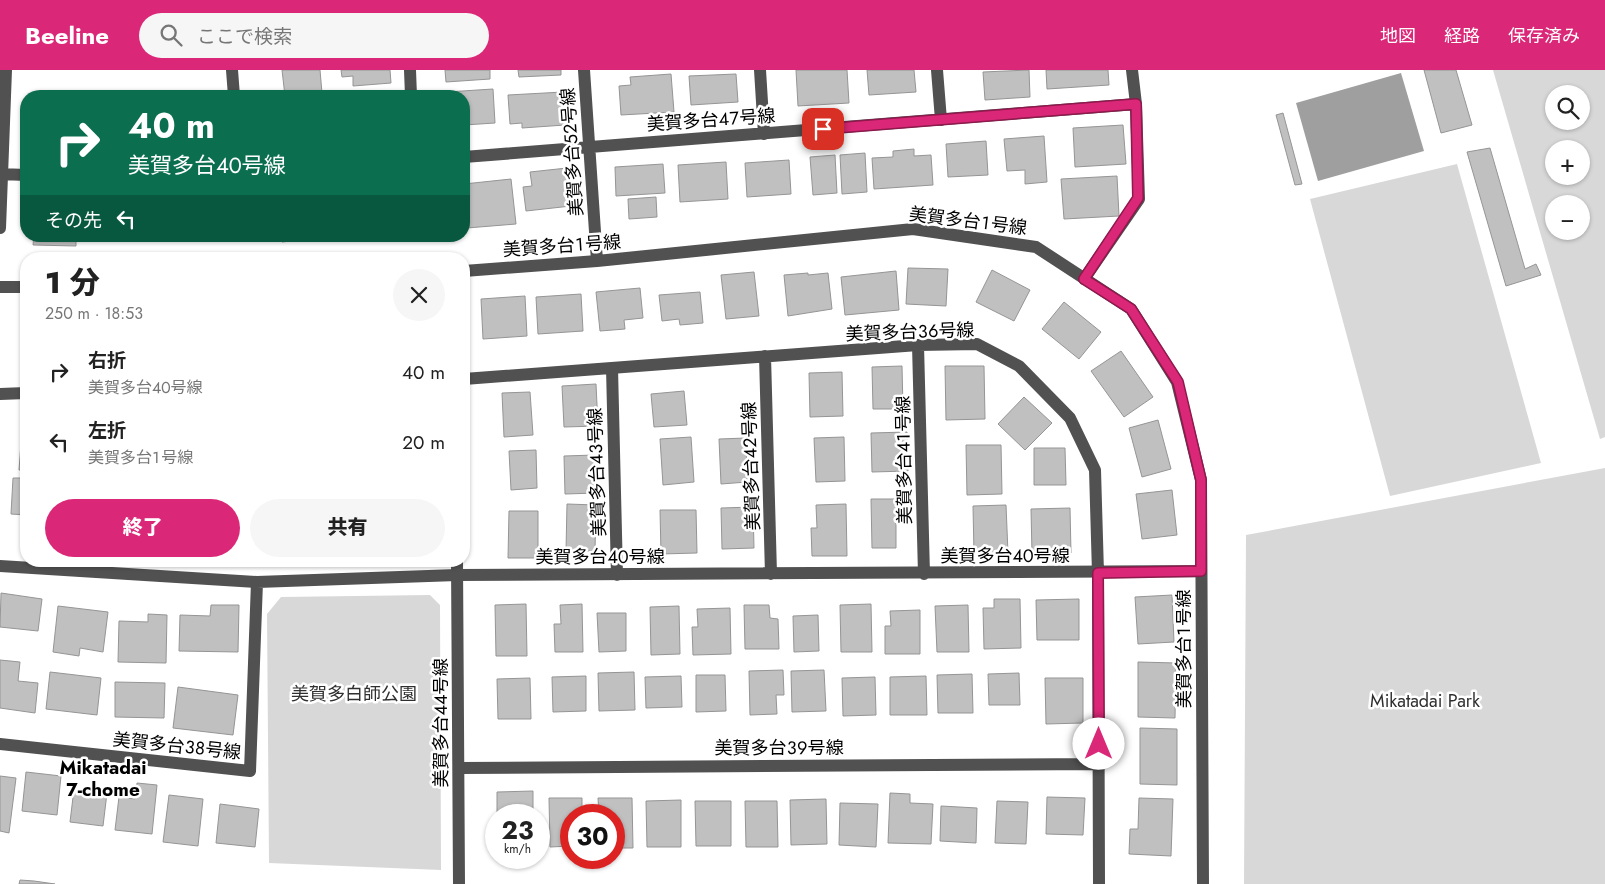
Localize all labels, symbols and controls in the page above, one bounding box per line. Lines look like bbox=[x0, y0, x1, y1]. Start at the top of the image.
search box bbox=[139, 13, 489, 58]
text: Beeline bbox=[25, 18, 109, 53]
icon: search bbox=[157, 21, 185, 49]
text: ここで検索 bbox=[197, 23, 292, 50]
text: 地図 bbox=[1380, 23, 1416, 49]
text: 経路 bbox=[1444, 23, 1480, 49]
text: 保存済み bbox=[1508, 23, 1580, 49]
map controls bbox=[1545, 85, 1590, 240]
button: search bbox=[1545, 85, 1590, 130]
street label: 美賀多台５２号線 bbox=[555, 87, 589, 217]
text: 40 m bbox=[128, 101, 215, 151]
street label: 美賀多台４７号線 bbox=[646, 103, 776, 137]
pin bbox=[802, 108, 844, 150]
icon: right bbox=[45, 110, 110, 175]
icon: arrive bbox=[809, 115, 837, 143]
button: + bbox=[1545, 140, 1590, 185]
text: 美賀多台４０号線 bbox=[128, 149, 286, 181]
button: − bbox=[1545, 195, 1590, 240]
street label: 美賀多台１号線 bbox=[908, 201, 1028, 241]
icon: left bbox=[112, 205, 140, 233]
text: その先 bbox=[45, 207, 102, 234]
street label: 美賀多台１号線 bbox=[502, 229, 622, 263]
text: 1 分 bbox=[45, 261, 100, 304]
button: close bbox=[393, 269, 445, 321]
text: 250 m · 18:53 bbox=[45, 302, 143, 325]
street label: 美賀多台３６号線 bbox=[845, 317, 975, 347]
text: 右折 bbox=[88, 347, 126, 374]
icon: right bbox=[45, 358, 73, 386]
text: 40 m bbox=[402, 359, 445, 386]
text: 美賀多台４０号線 bbox=[88, 376, 203, 399]
street label: 美賀多台４１号線 bbox=[890, 395, 918, 525]
street label: 美賀多台４２号線 bbox=[736, 401, 766, 531]
street label: 美賀多台４３号線 bbox=[582, 407, 612, 537]
text: 左折 bbox=[88, 417, 126, 444]
icon: left bbox=[45, 428, 73, 456]
text: 20 m bbox=[402, 429, 445, 456]
text: 美賀多台１号線 bbox=[88, 446, 193, 469]
button: 終了 bbox=[45, 499, 240, 557]
button: 共有 bbox=[250, 499, 445, 557]
street label: 美賀多台４０号線 bbox=[941, 543, 1069, 569]
street label: 美賀多台４０号線 bbox=[536, 544, 664, 570]
street label: 美賀多台１号線 bbox=[1171, 590, 1197, 708]
street label: 美賀多台４４号線 bbox=[428, 659, 454, 787]
park label: 美賀多白師公園 bbox=[291, 681, 417, 707]
park label: Mikatadai Park bbox=[1370, 688, 1480, 714]
position arrow bbox=[1072, 717, 1124, 769]
street label: 美賀多台３８号線 bbox=[112, 726, 242, 766]
street label: 美賀多台３９号線 bbox=[715, 735, 843, 761]
district label: Mikatadai 7-chome bbox=[60, 754, 146, 803]
speed limit sign: 30 bbox=[560, 804, 625, 869]
text: 23 bbox=[502, 812, 533, 848]
text: km/h bbox=[504, 840, 531, 858]

